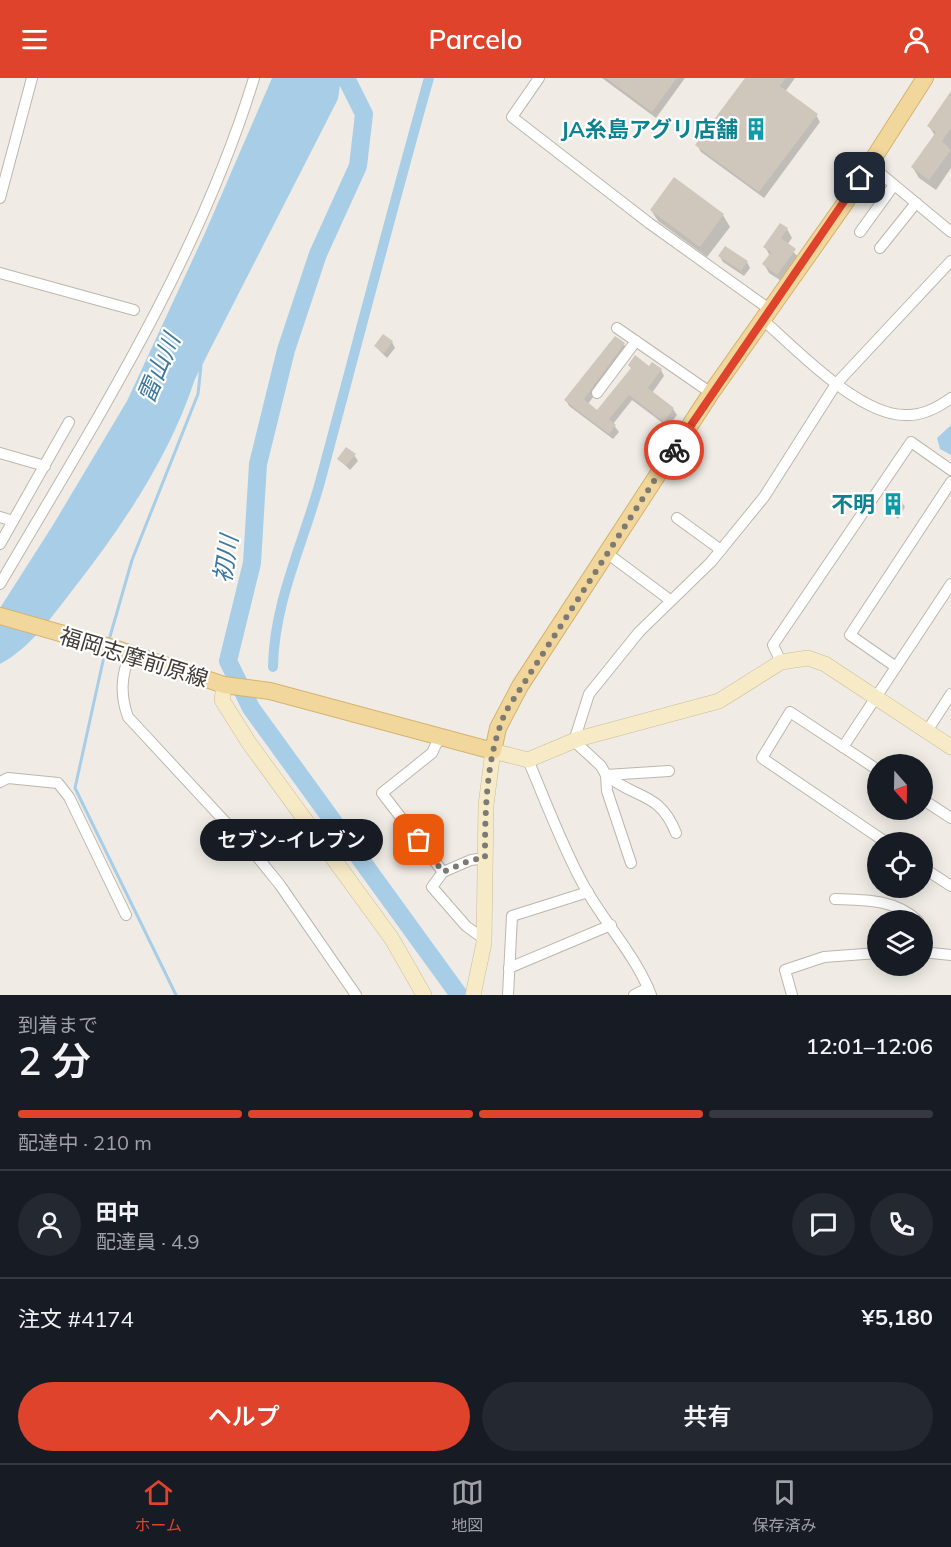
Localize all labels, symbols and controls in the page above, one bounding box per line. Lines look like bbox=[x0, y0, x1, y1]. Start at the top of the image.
text: Parcelo bbox=[429, 22, 522, 56]
icon: menu bbox=[18, 23, 51, 56]
icon: person bbox=[900, 23, 933, 56]
place label: JA糸島アグリ店舗 bbox=[561, 115, 738, 143]
building icon: JA糸島アグリ店舗 bbox=[743, 116, 769, 142]
pin bbox=[834, 152, 885, 203]
icon: home bbox=[843, 161, 876, 194]
water label: 雷山川 bbox=[130, 326, 187, 407]
courier bbox=[644, 420, 704, 480]
icon: bike bbox=[658, 434, 691, 467]
place label: 不明 bbox=[831, 490, 875, 518]
building icon: 不明 bbox=[880, 491, 906, 517]
water label: 初川 bbox=[206, 530, 244, 585]
street label: 福岡志摩前原線 bbox=[56, 621, 212, 693]
north arrow bbox=[867, 754, 933, 820]
map controls bbox=[867, 754, 933, 976]
pin bbox=[393, 814, 444, 865]
callout: セブン-イレブン bbox=[200, 819, 383, 861]
icon: bag bbox=[402, 823, 435, 856]
text: セブン-イレブン bbox=[217, 827, 366, 852]
button: locate bbox=[867, 832, 933, 898]
button: layers bbox=[867, 910, 933, 976]
text: 到着まで bbox=[18, 1012, 98, 1037]
text: 12:01–12:06 bbox=[806, 1032, 933, 1060]
text: 2 分 bbox=[18, 1036, 91, 1085]
text: 配達中 · 210 m bbox=[18, 1130, 152, 1155]
button: person bbox=[18, 1193, 81, 1256]
button: chat bbox=[792, 1193, 855, 1256]
button: phone bbox=[870, 1193, 933, 1256]
text: 田中 bbox=[96, 1198, 140, 1226]
text: 配達員 · 4.9 bbox=[96, 1229, 200, 1254]
text: ¥5,180 bbox=[862, 1303, 933, 1331]
text: 注文 #4174 bbox=[18, 1305, 134, 1333]
button: ヘルプ bbox=[18, 1382, 470, 1451]
button: 共有 bbox=[482, 1382, 933, 1451]
tab: ホーム bbox=[134, 1476, 182, 1536]
tab: 地図 bbox=[451, 1476, 484, 1536]
tab: 保存済み bbox=[753, 1476, 817, 1536]

